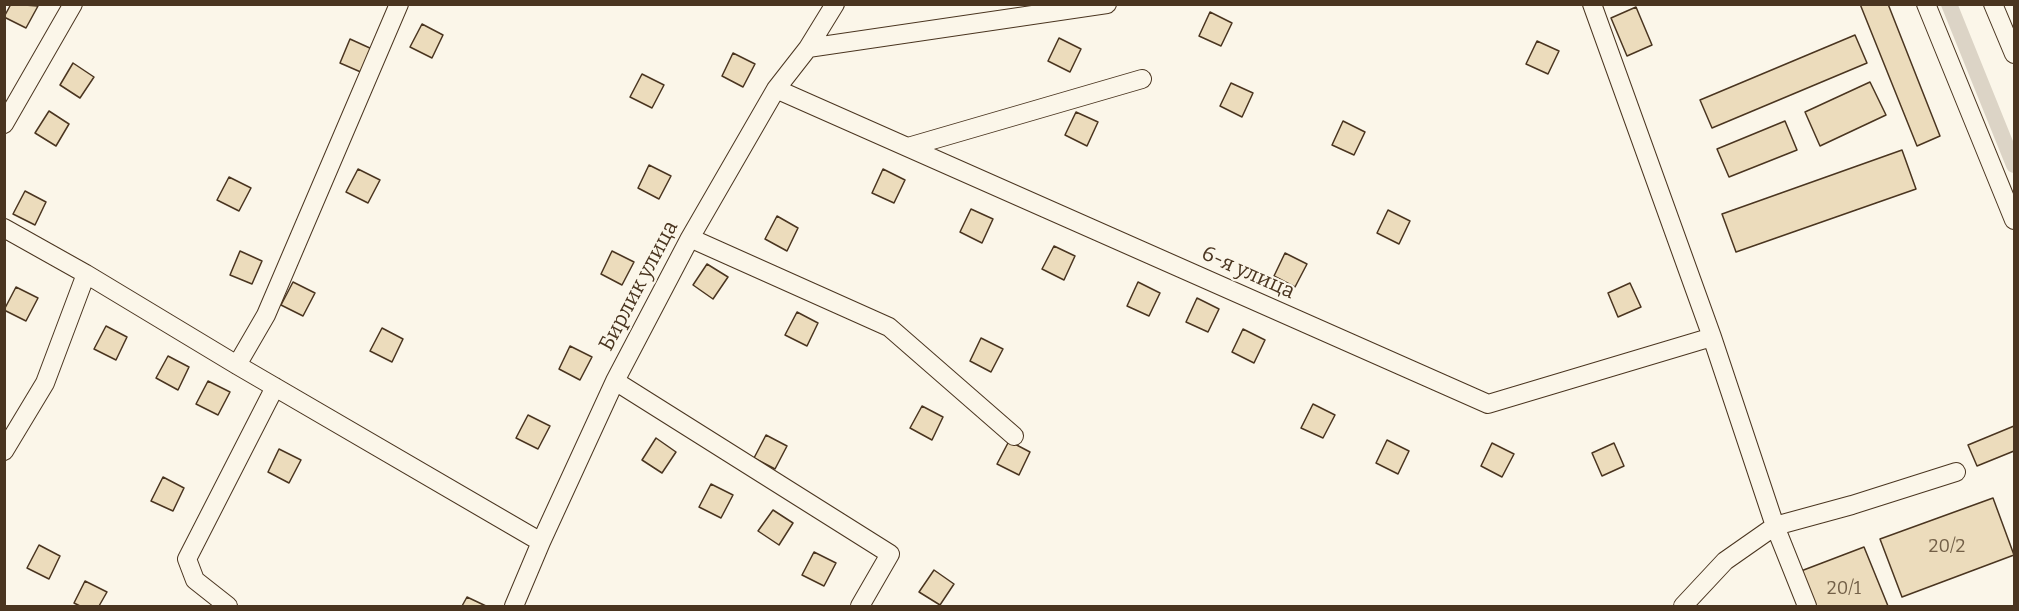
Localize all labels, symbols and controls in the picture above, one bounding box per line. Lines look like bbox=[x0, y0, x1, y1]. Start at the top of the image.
street label: Бирлик улица bbox=[594, 217, 684, 355]
street label: 6-я улица bbox=[1197, 241, 1299, 305]
house number: 20/2 bbox=[1929, 536, 1965, 558]
house number: 20/1 bbox=[1827, 578, 1861, 600]

